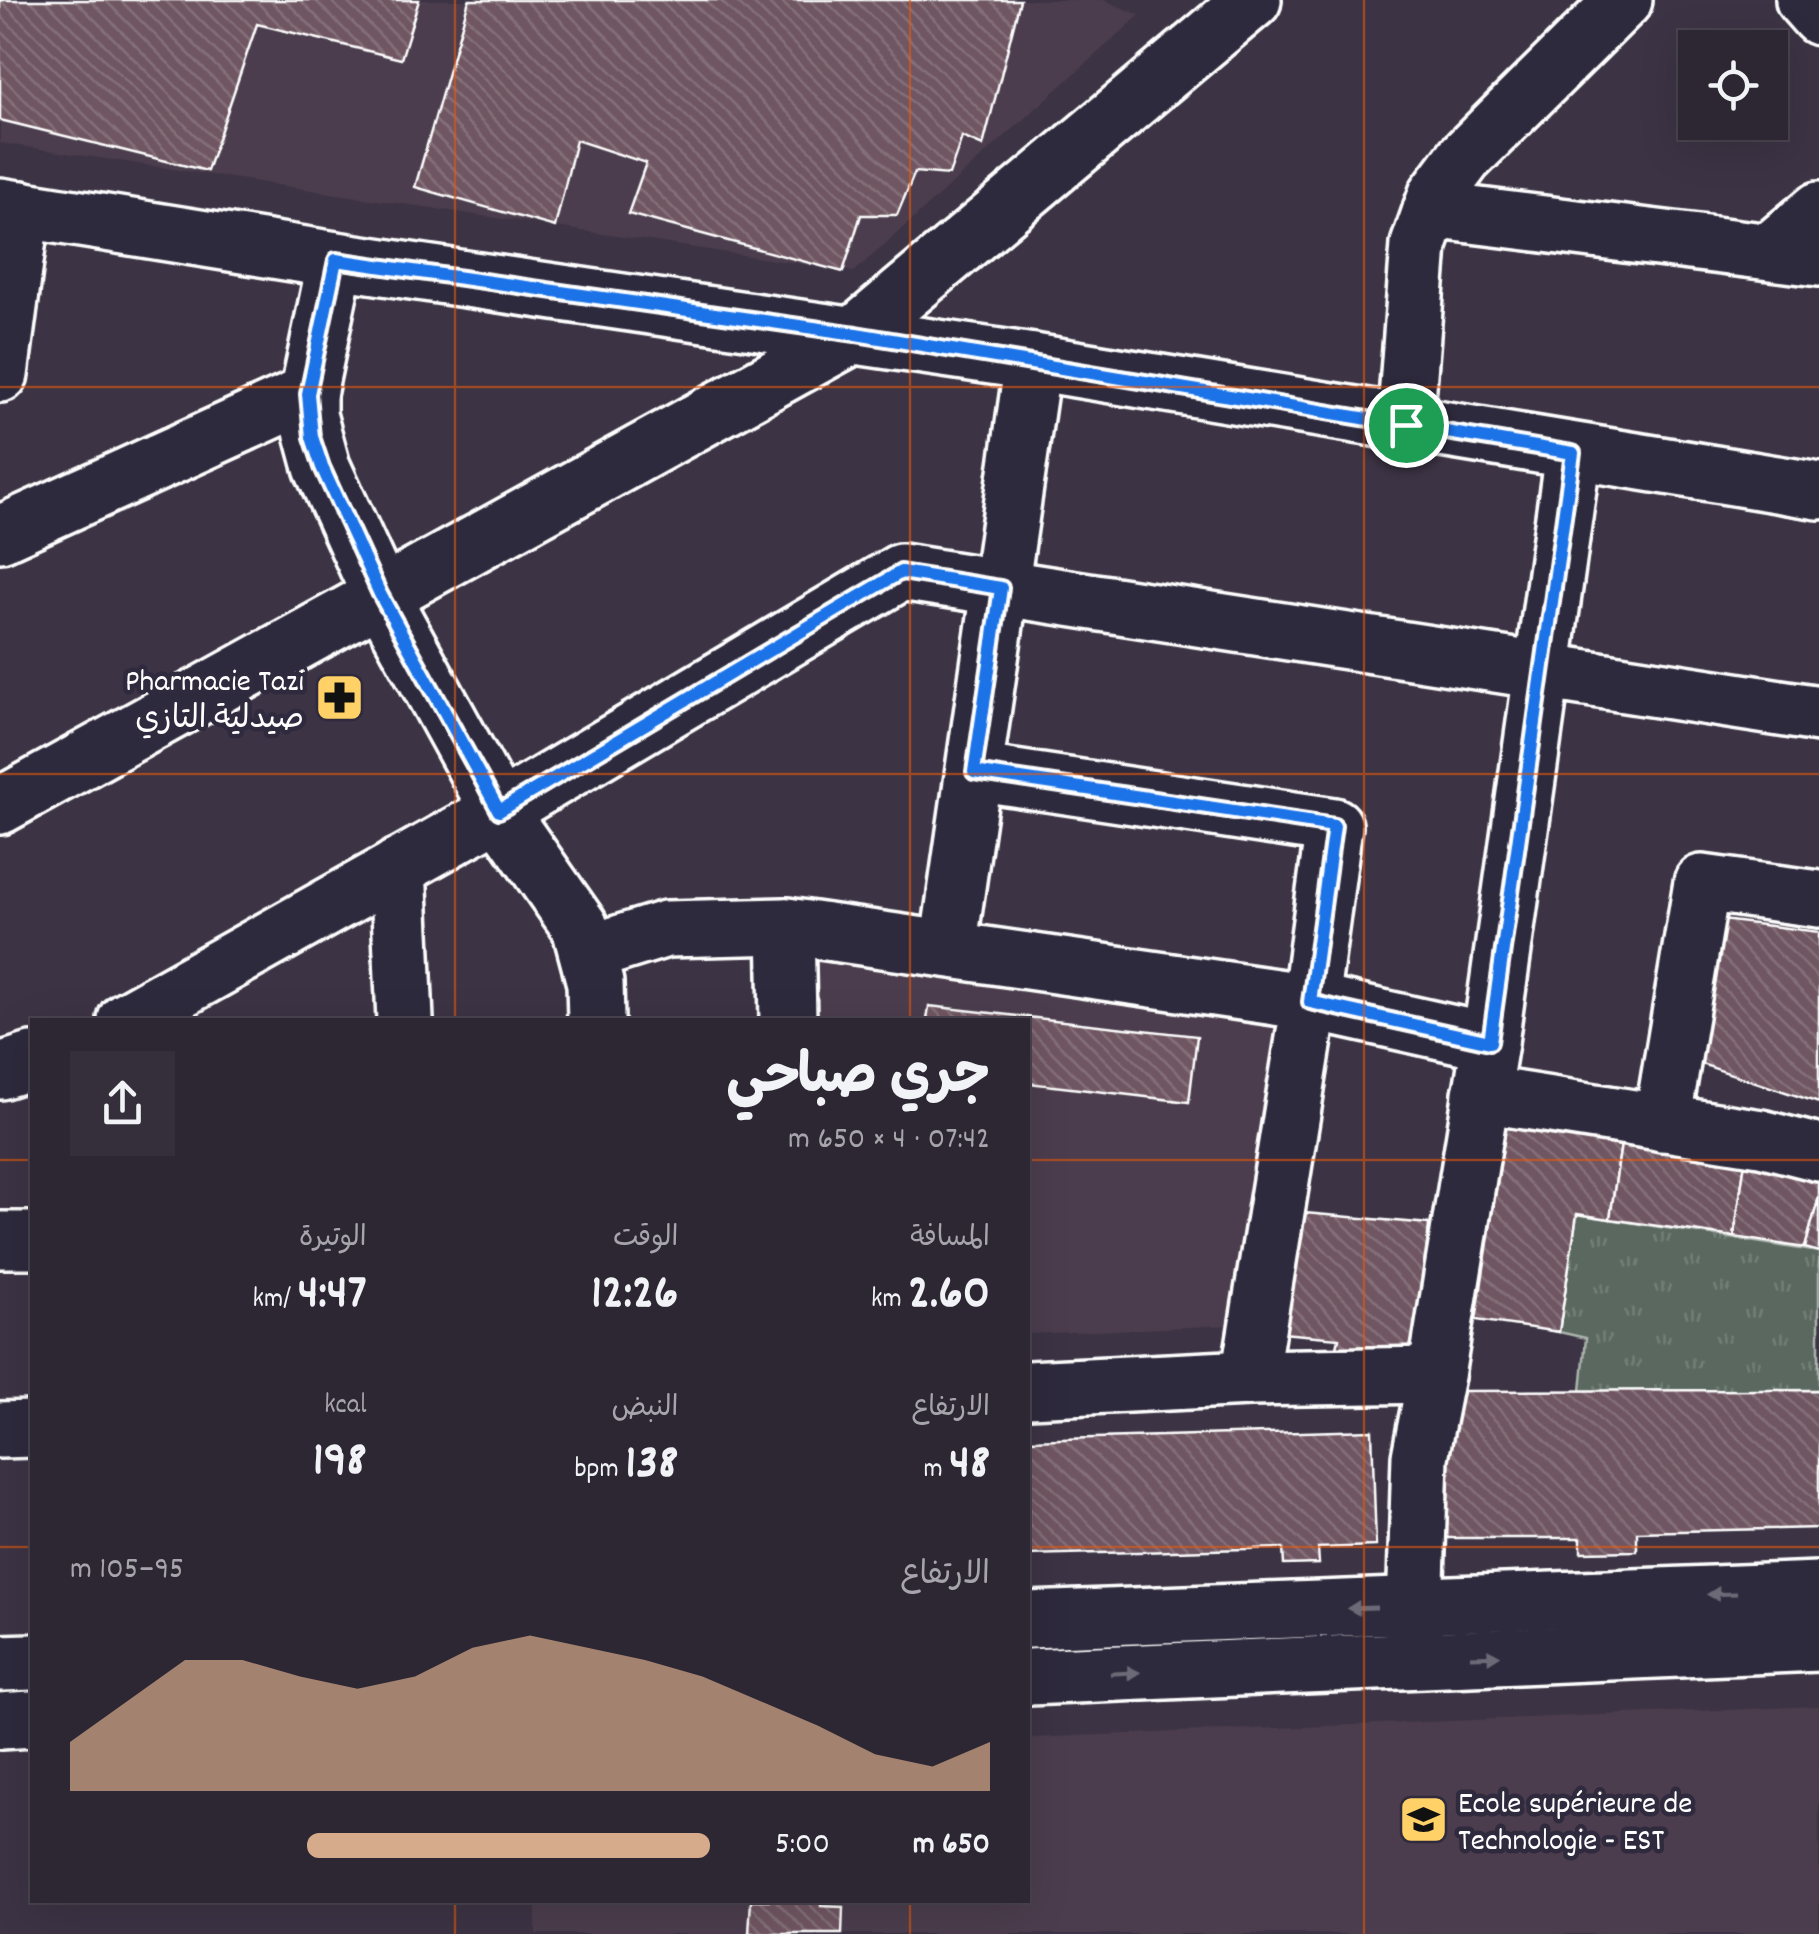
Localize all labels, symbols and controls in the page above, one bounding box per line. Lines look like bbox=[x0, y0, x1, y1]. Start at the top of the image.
map controls bbox=[1678, 30, 1788, 140]
button: locate bbox=[1678, 30, 1788, 140]
pin bbox=[1364, 383, 1449, 468]
icon: arrive bbox=[1379, 398, 1434, 453]
place label: Pharmacie Tazi صيدلية التازي bbox=[125, 661, 304, 744]
pharmacy icon: Pharmacie Tazi صيدلية التازي bbox=[313, 671, 365, 723]
text: جري صباحي bbox=[726, 1041, 990, 1120]
button: share bbox=[70, 1051, 175, 1156]
text: 07:42 · 4 × 650 m bbox=[788, 1118, 990, 1164]
text: الوتيرة bbox=[299, 1220, 367, 1260]
text: الوقت bbox=[613, 1220, 678, 1260]
text: المسافة bbox=[910, 1220, 990, 1260]
text: 4:47 bbox=[298, 1260, 367, 1332]
text: 12:26 bbox=[591, 1260, 678, 1332]
text: 2.60 bbox=[908, 1260, 990, 1332]
text: /km bbox=[253, 1281, 298, 1321]
text: km bbox=[871, 1281, 908, 1321]
text: kcal bbox=[324, 1387, 367, 1427]
text: النبض bbox=[611, 1390, 678, 1430]
text: الارتفاع bbox=[911, 1390, 990, 1430]
text: 198 bbox=[313, 1427, 367, 1499]
text: 138 bbox=[625, 1430, 678, 1502]
text: 48 bbox=[949, 1430, 990, 1502]
text: bpm bbox=[574, 1451, 625, 1491]
text: m bbox=[924, 1451, 949, 1491]
text: 95–105 m bbox=[70, 1548, 184, 1594]
text: الارتفاع bbox=[900, 1554, 990, 1600]
one-way arrow bbox=[1705, 1587, 1737, 1603]
one-way arrow bbox=[1345, 1601, 1377, 1617]
one-way arrow bbox=[1469, 1648, 1501, 1664]
one-way arrow bbox=[1109, 1665, 1141, 1681]
place label: Ecole supérieure de Technologie - EST bbox=[1458, 1783, 1692, 1866]
school or university icon: Ecole supérieure de Technologie - EST bbox=[1397, 1793, 1449, 1845]
text: 5:00 bbox=[775, 1823, 830, 1869]
text: 650 m bbox=[913, 1823, 990, 1869]

